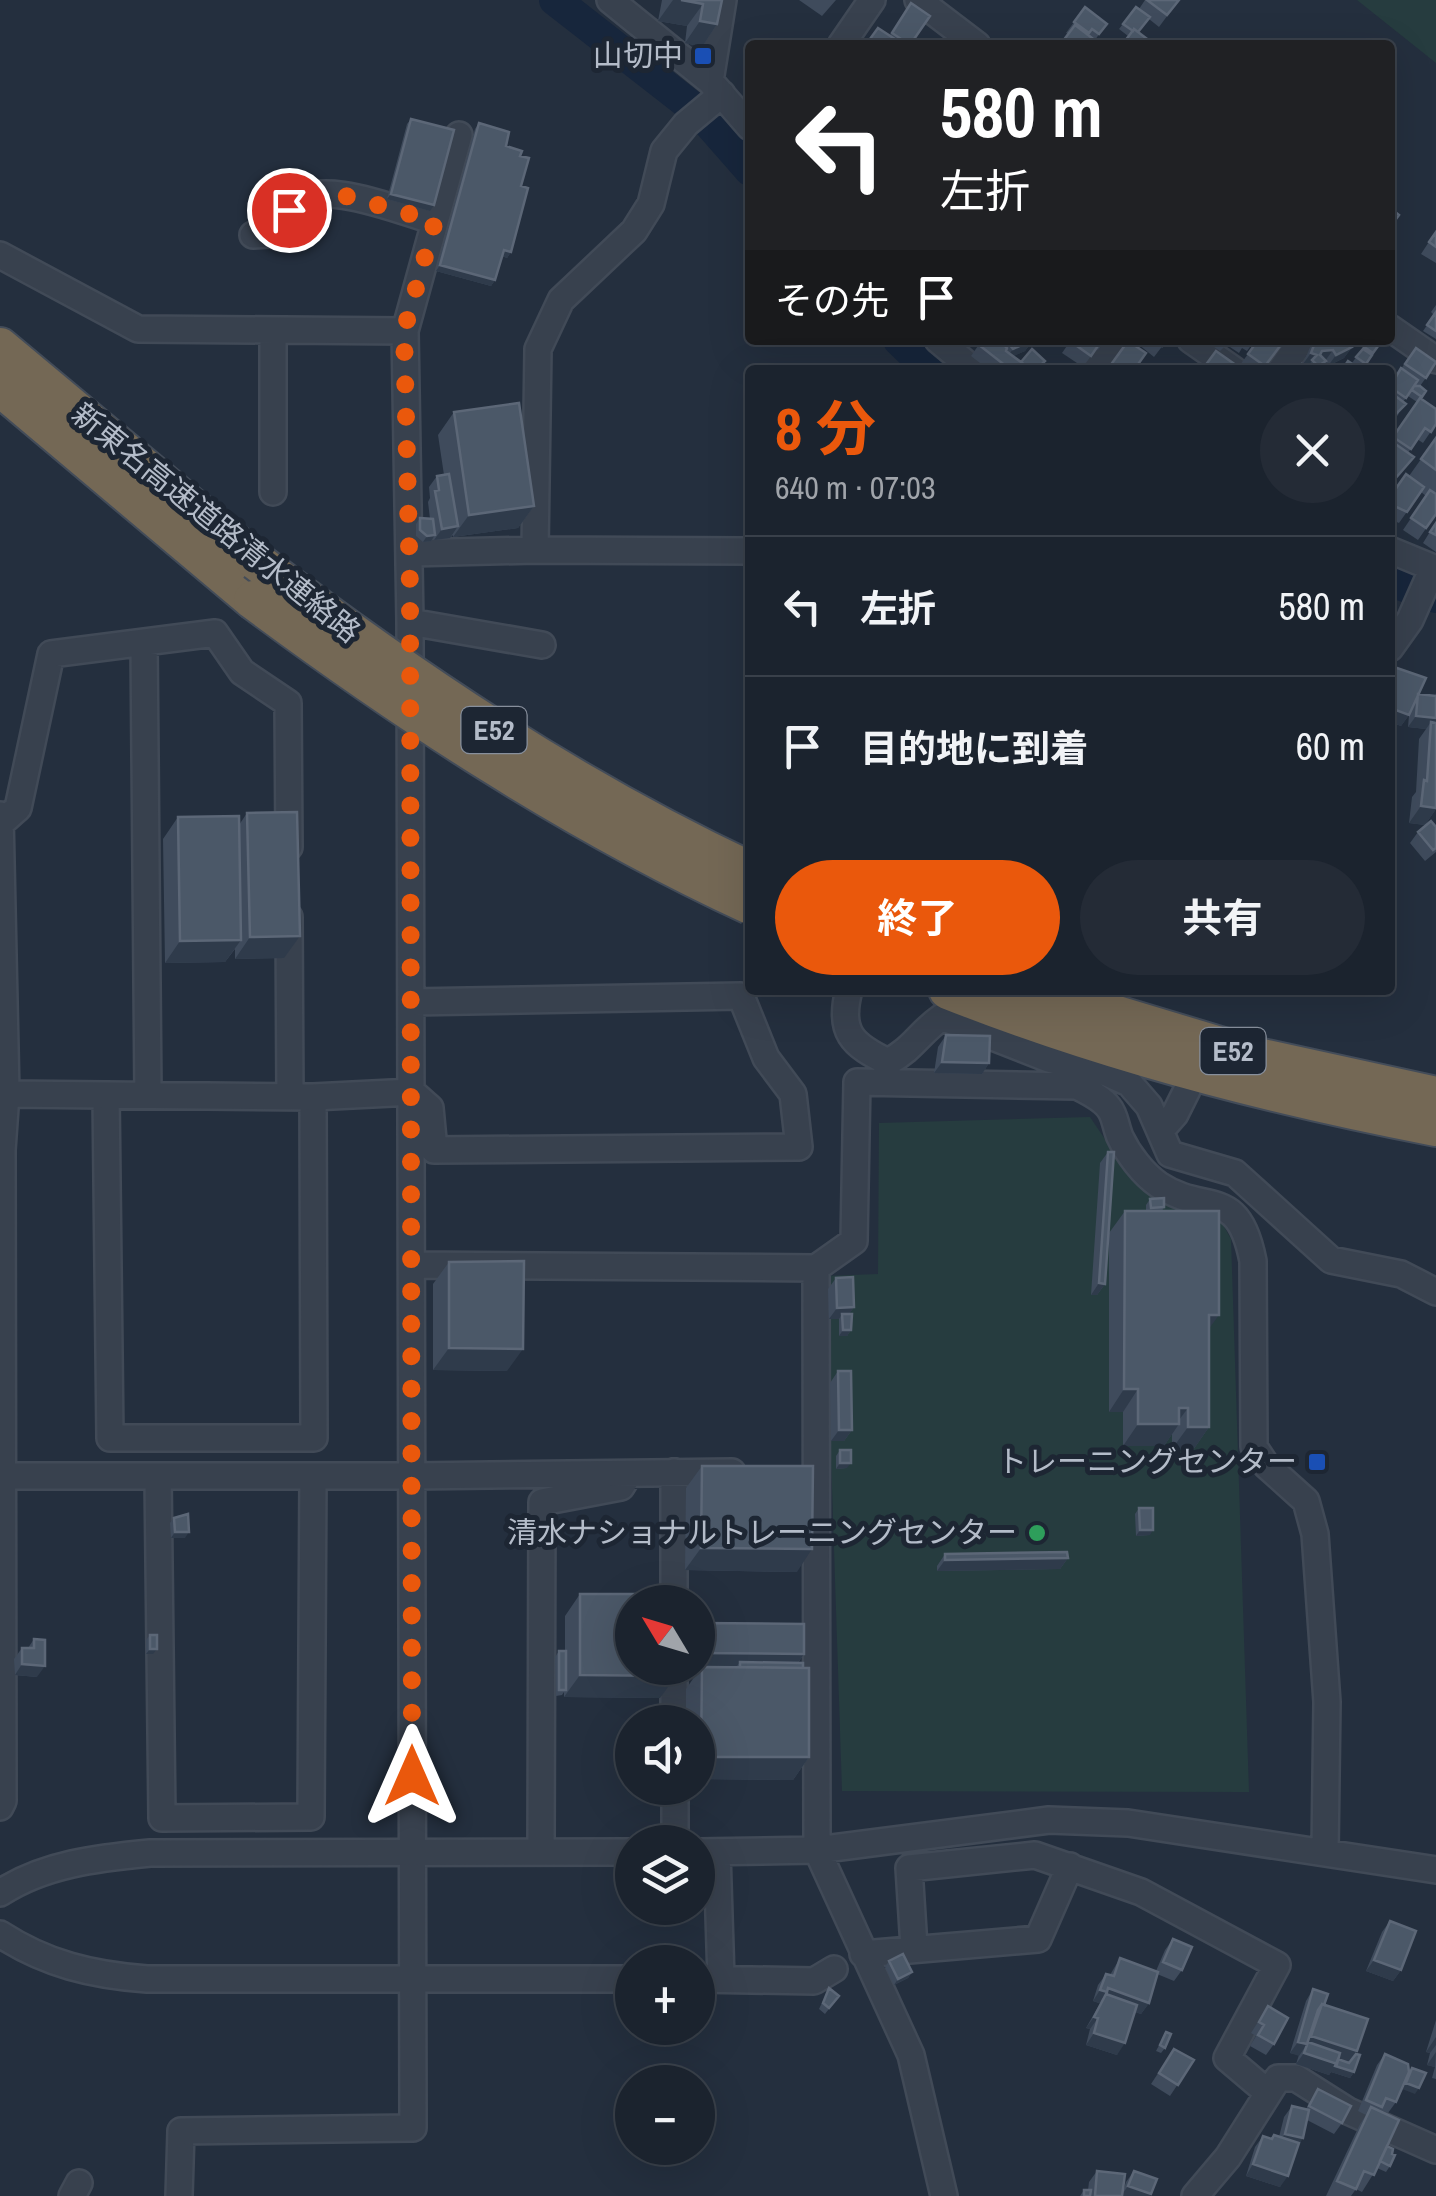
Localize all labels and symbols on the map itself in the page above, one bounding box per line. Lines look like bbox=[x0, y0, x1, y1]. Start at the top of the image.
place label: 山切中 bbox=[593, 35, 683, 75]
marker: 山切中 bbox=[692, 45, 714, 67]
pin bbox=[247, 168, 332, 253]
street label: 新東名高速道路清水連絡路 bbox=[64, 393, 369, 651]
road number: E52 bbox=[462, 707, 526, 753]
road number: E52 bbox=[1200, 1028, 1266, 1074]
place label: トレーニングセンター bbox=[997, 1441, 1297, 1481]
marker: トレーニングセンター bbox=[1306, 1451, 1328, 1473]
place label: 清水ナショナルトレーニングセンター bbox=[507, 1512, 1017, 1552]
marker: 清水ナショナルトレーニングセンター bbox=[1026, 1522, 1048, 1544]
north arrow bbox=[615, 1585, 715, 1685]
position arrow bbox=[360, 1724, 464, 1828]

